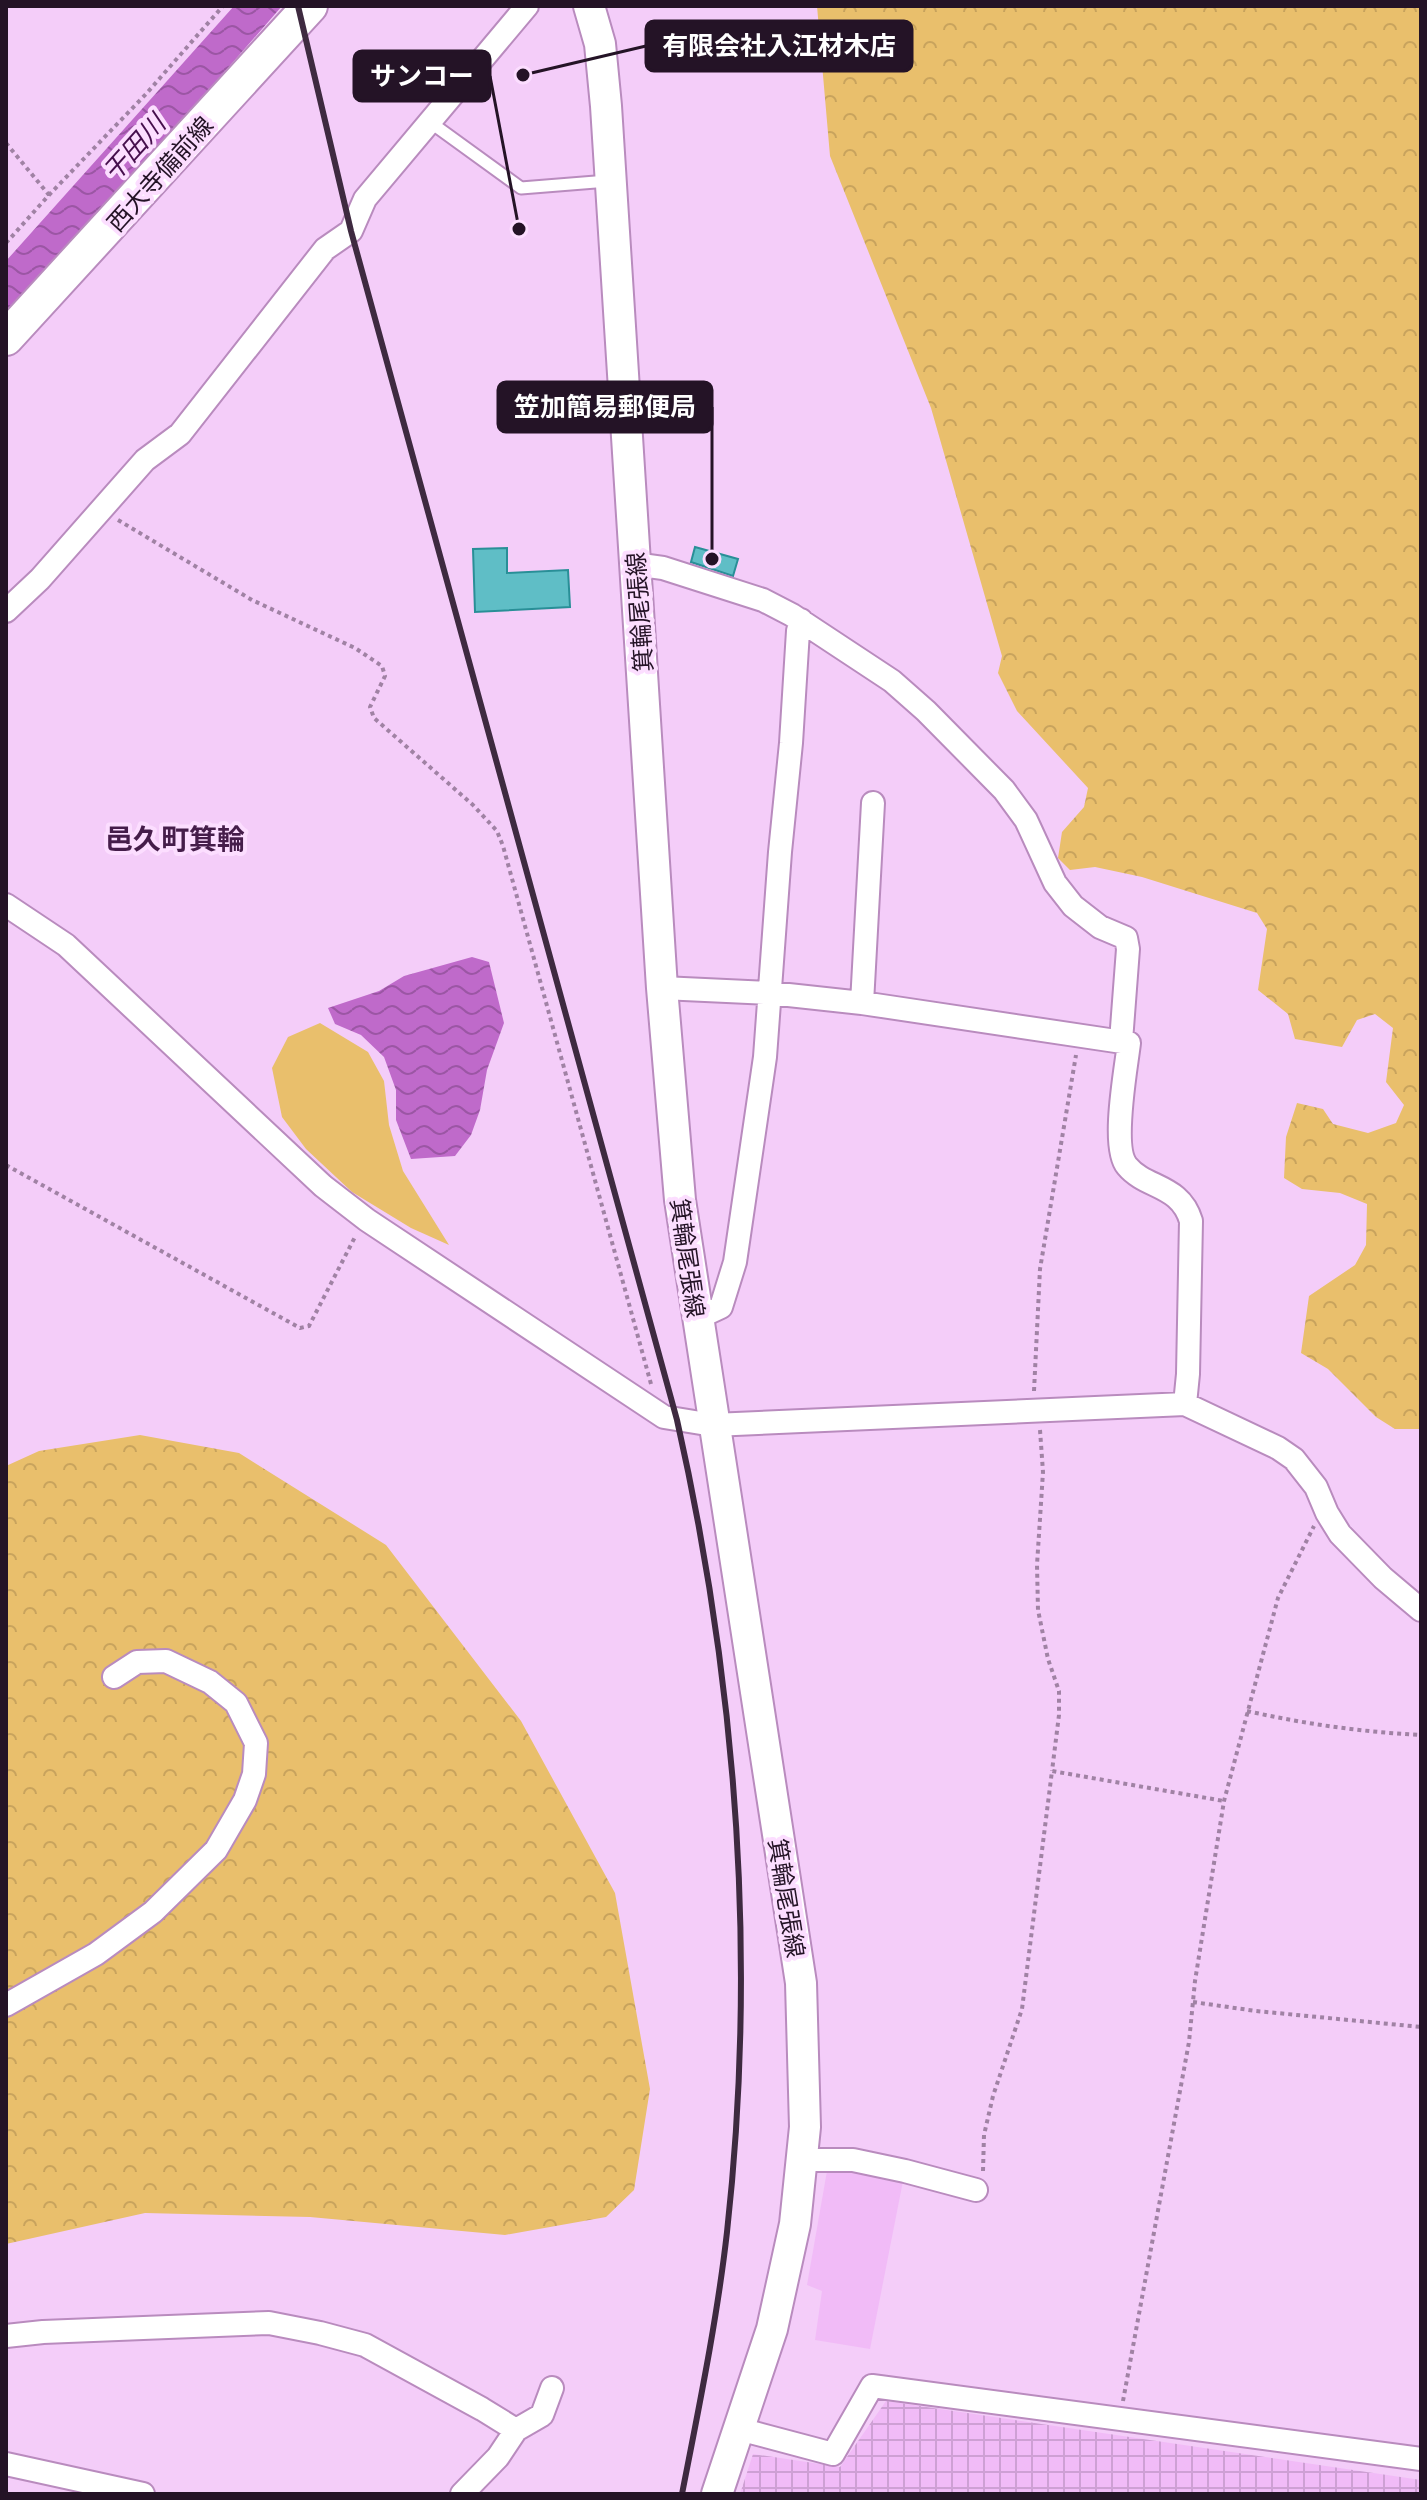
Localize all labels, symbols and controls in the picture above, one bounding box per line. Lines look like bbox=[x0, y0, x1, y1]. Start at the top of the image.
callout: 有限会社入江材木店 bbox=[646, 21, 912, 71]
text: 有限会社入江材木店 bbox=[662, 27, 896, 62]
callout: サンコー bbox=[354, 51, 490, 101]
text: サンコー bbox=[370, 57, 474, 92]
water label: 干田川 bbox=[94, 104, 174, 188]
street label: 西大寺備前線 bbox=[99, 109, 219, 237]
callout: 笠加簡易郵便局 bbox=[498, 382, 712, 432]
text: 笠加簡易郵便局 bbox=[514, 388, 696, 423]
street label: 箕輪尾張線 bbox=[618, 551, 658, 673]
district label: 邑久町箕輪 bbox=[105, 819, 245, 856]
street label: 箕輪尾張線 bbox=[665, 1196, 713, 1320]
street label: 箕輪尾張線 bbox=[763, 1836, 813, 1960]

